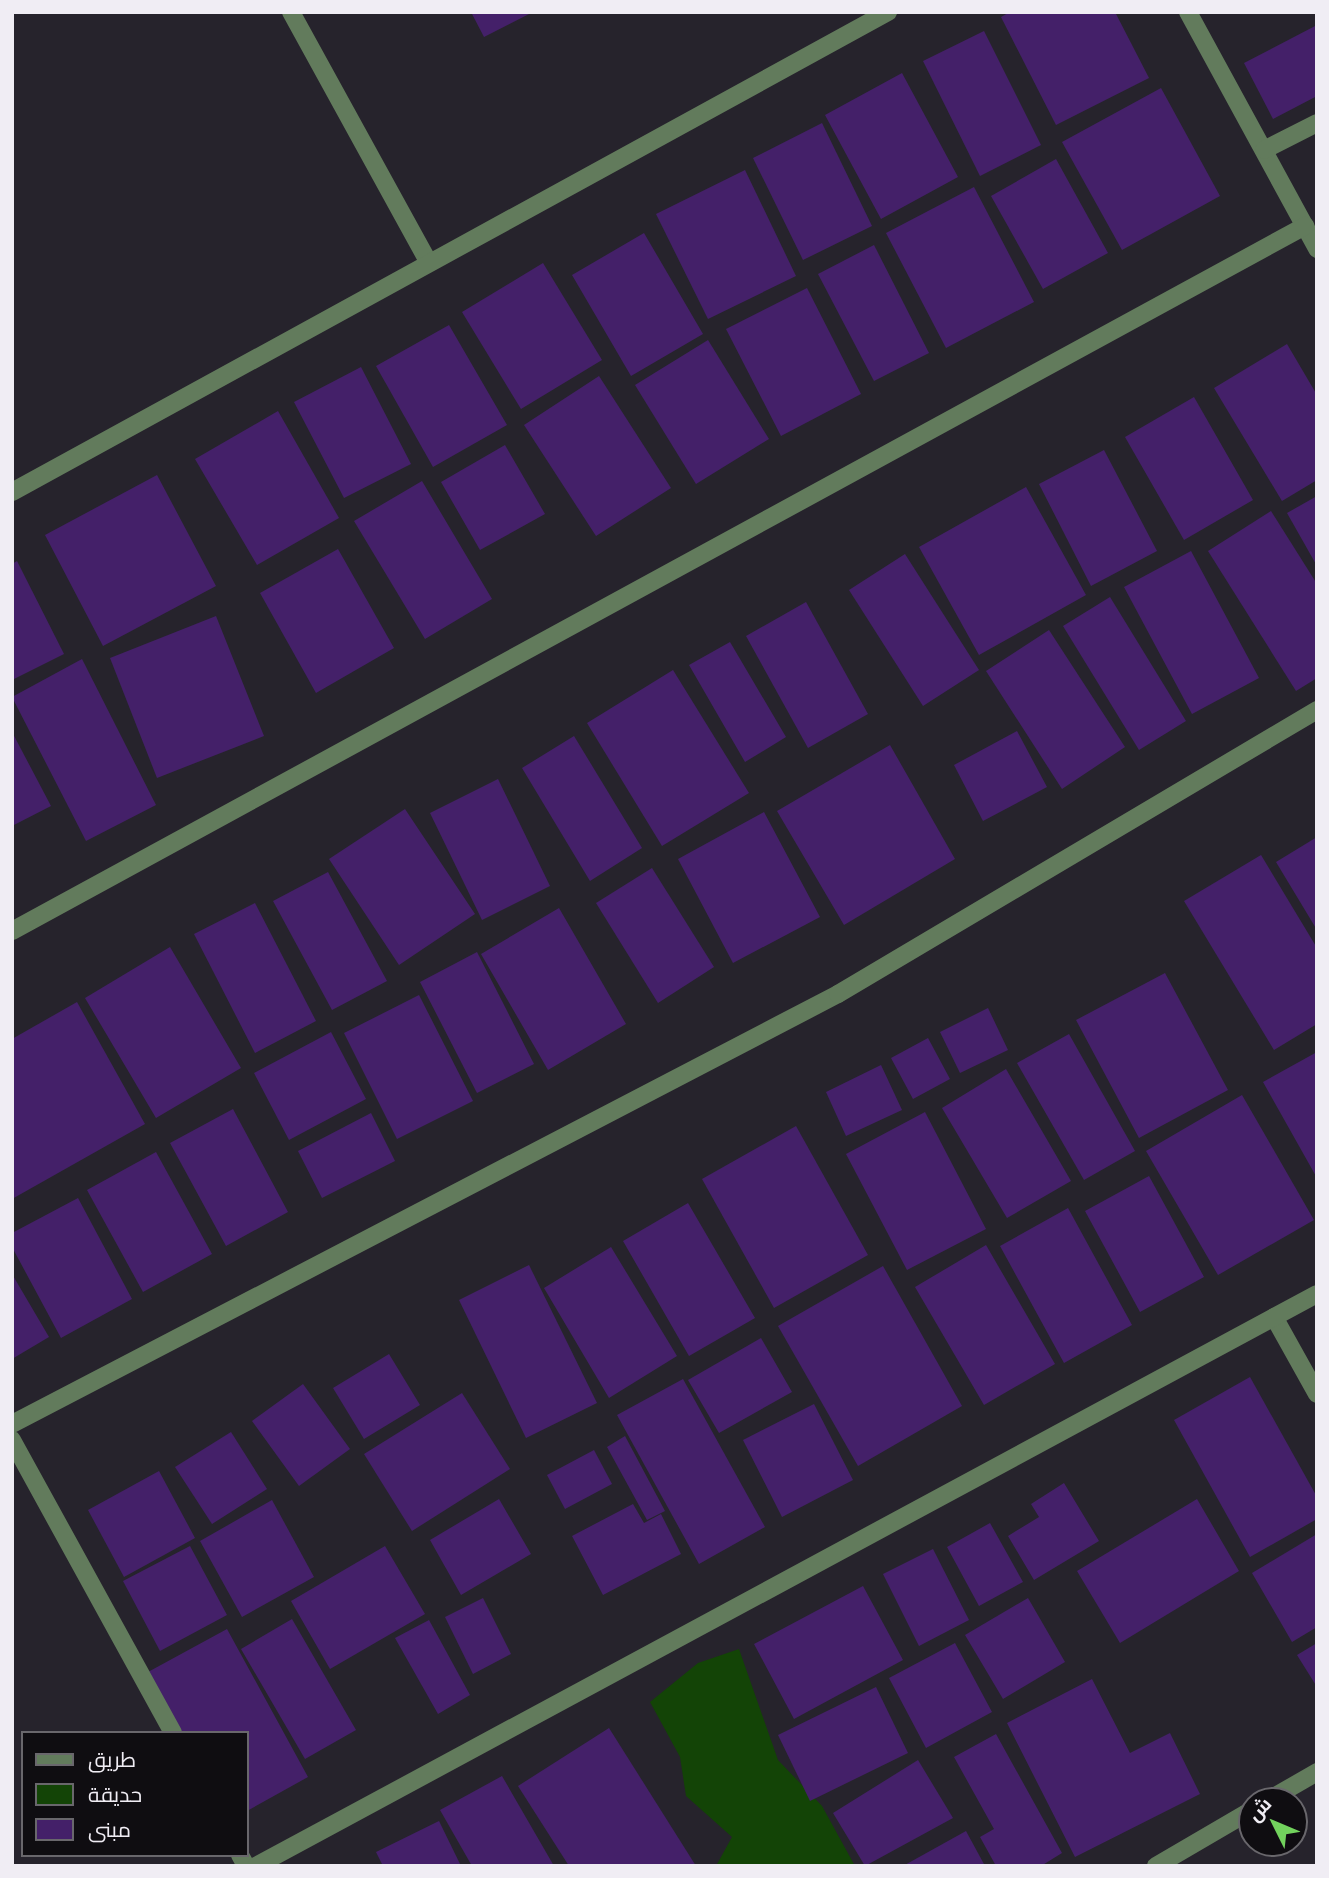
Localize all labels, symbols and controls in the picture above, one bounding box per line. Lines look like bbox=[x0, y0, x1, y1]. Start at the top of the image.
legend bbox=[21, 1731, 248, 1857]
text: طريق bbox=[88, 1746, 136, 1772]
text: حديقة bbox=[88, 1781, 142, 1807]
north arrow bbox=[1238, 1787, 1308, 1857]
text: ش bbox=[1242, 1792, 1275, 1825]
text: مبنى bbox=[88, 1816, 131, 1842]

